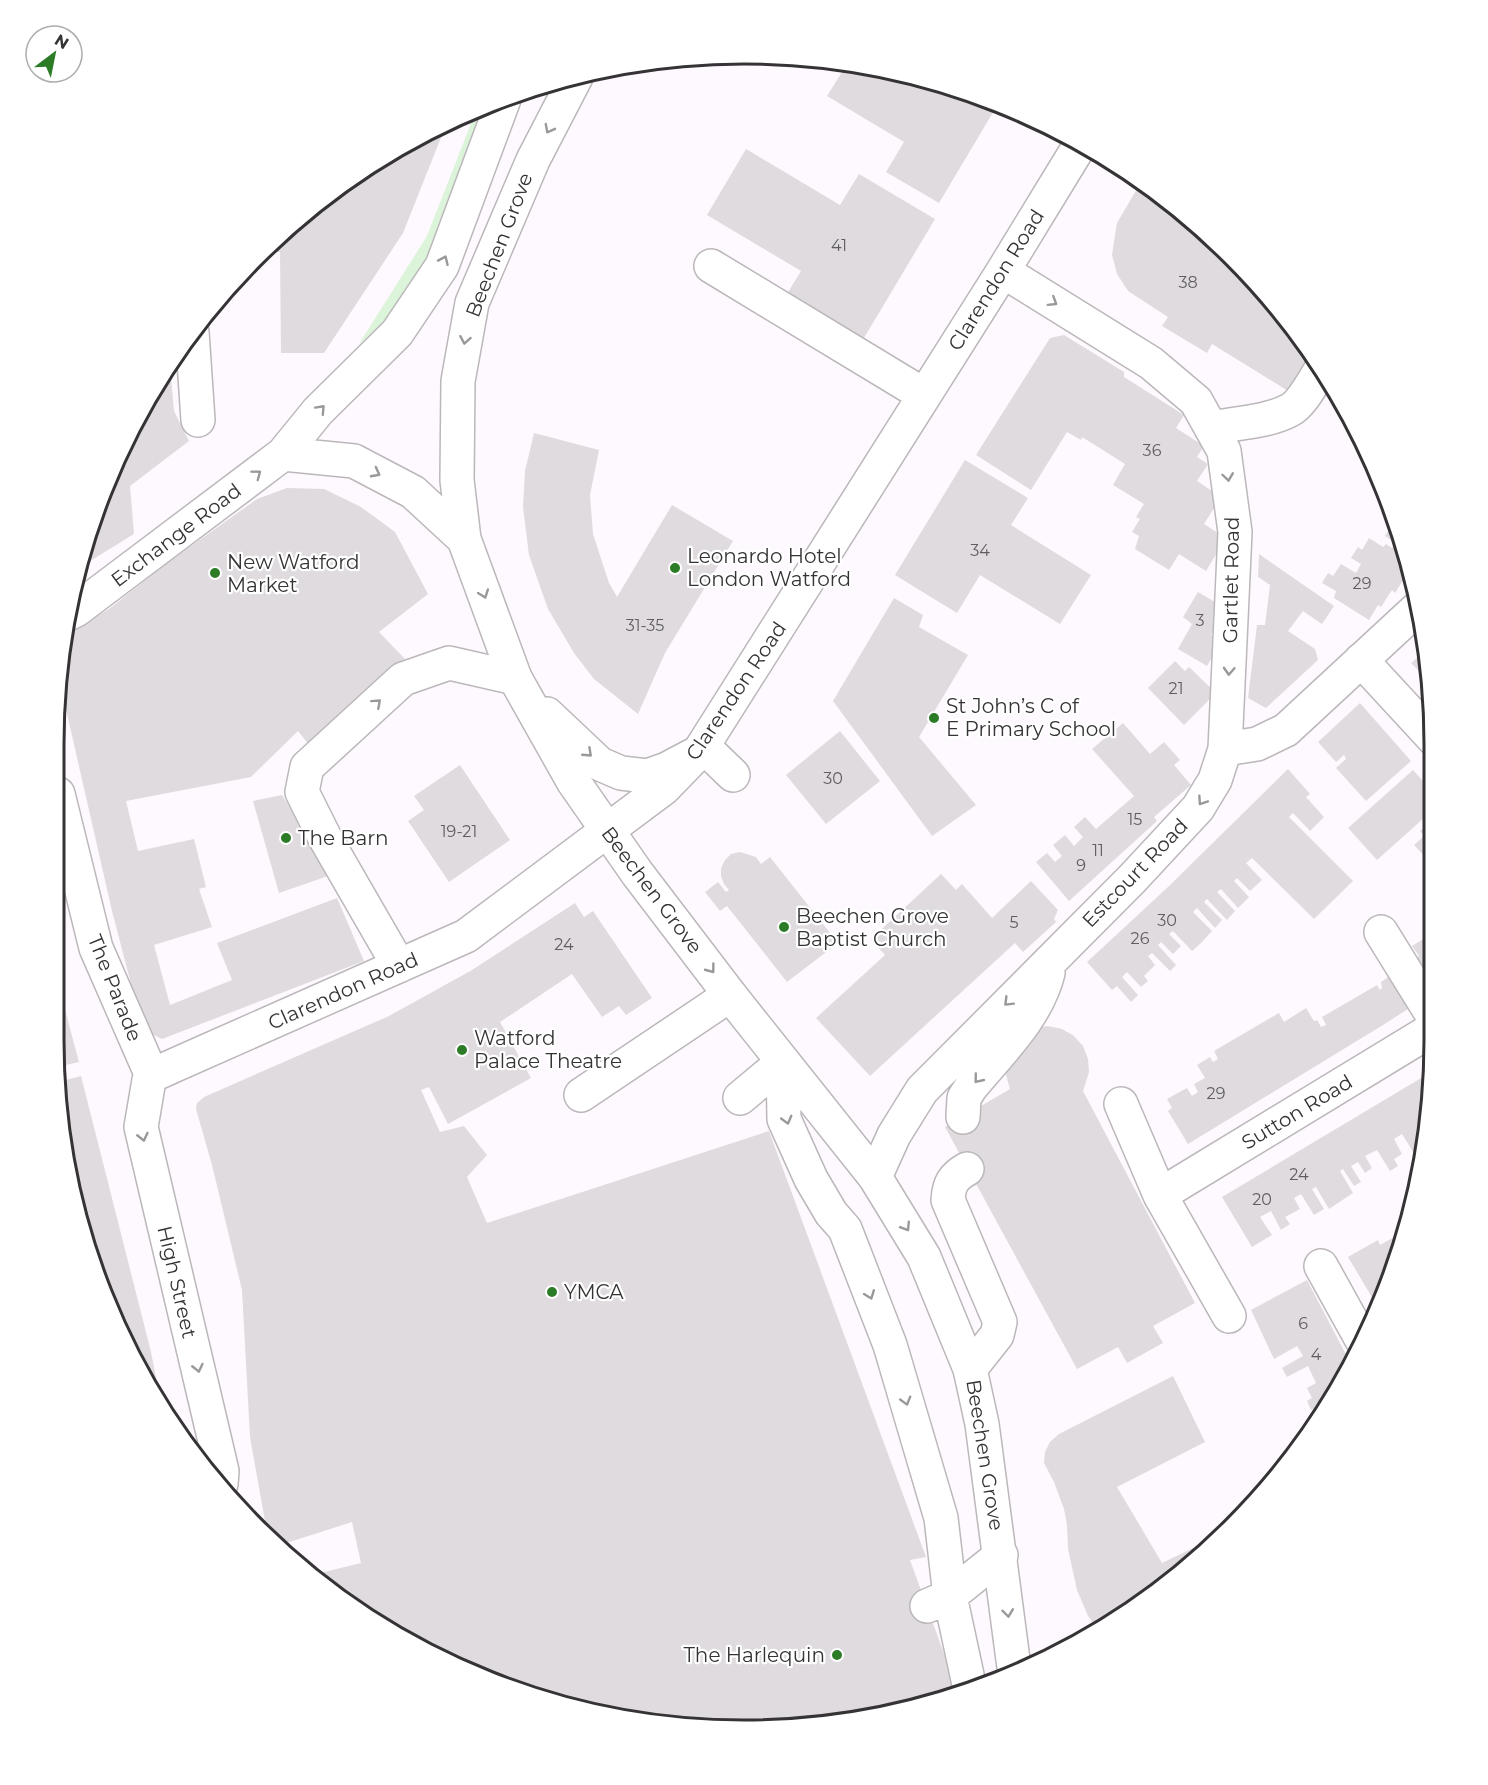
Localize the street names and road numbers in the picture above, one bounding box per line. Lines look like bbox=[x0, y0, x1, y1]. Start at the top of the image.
street label: Beechen Grove bbox=[460, 169, 538, 321]
street label: Clarendon Road bbox=[943, 205, 1049, 355]
street label: Exchange Road bbox=[106, 478, 246, 592]
street label: Gartlet Road bbox=[1218, 516, 1244, 644]
street label: Clarendon Road bbox=[681, 617, 791, 765]
street label: Estcourt Road bbox=[1077, 814, 1193, 932]
street label: Beechen Grove bbox=[596, 822, 708, 958]
street label: The Parade bbox=[83, 931, 147, 1045]
street label: Clarendon Road bbox=[264, 947, 422, 1035]
street label: Sutton Road bbox=[1237, 1070, 1357, 1154]
street label: High Street bbox=[152, 1223, 202, 1341]
street label: Beechen Grove bbox=[961, 1378, 1009, 1532]

